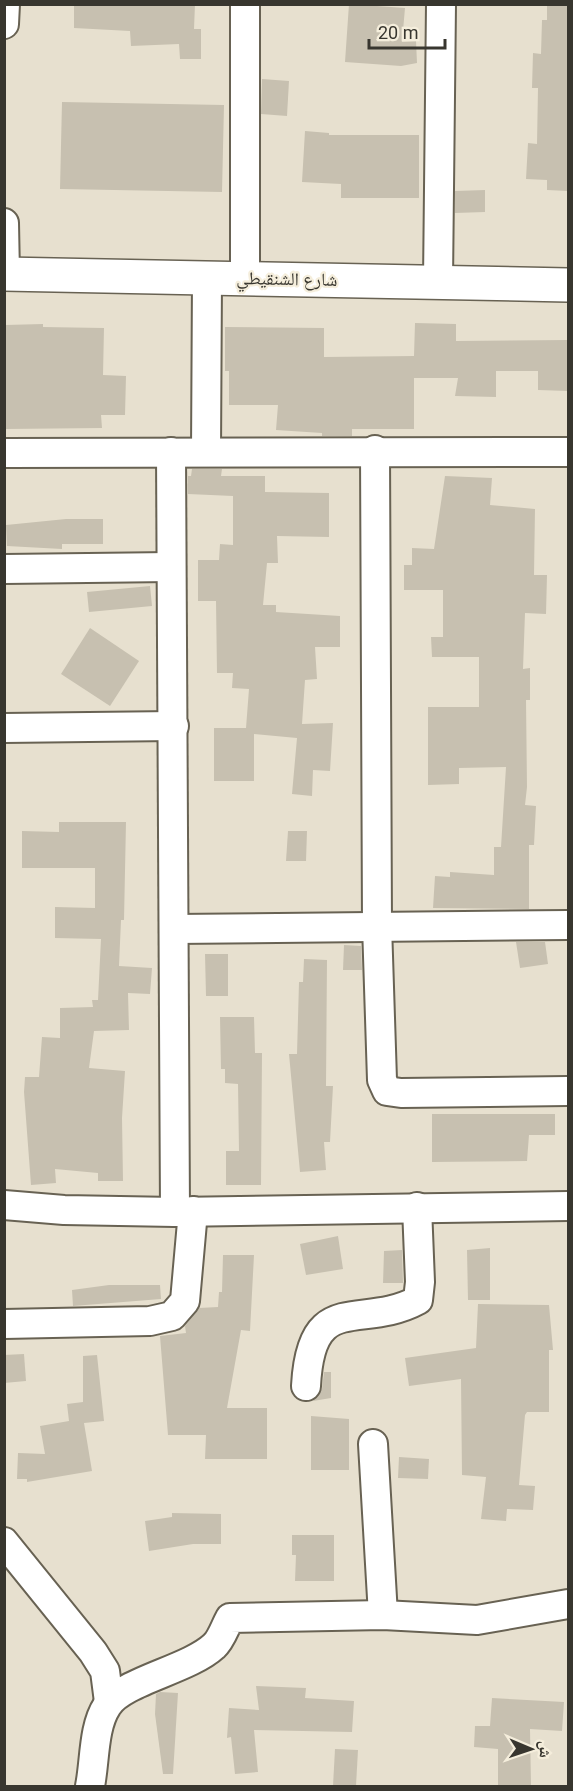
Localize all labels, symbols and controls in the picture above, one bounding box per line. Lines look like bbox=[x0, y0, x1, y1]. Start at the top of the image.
scale bar bbox=[369, 12, 446, 50]
text: 20 m bbox=[378, 22, 418, 43]
street label: شارع الشنقيطي bbox=[236, 267, 338, 294]
north arrow bbox=[501, 1719, 561, 1779]
text: ش bbox=[536, 1741, 555, 1758]

